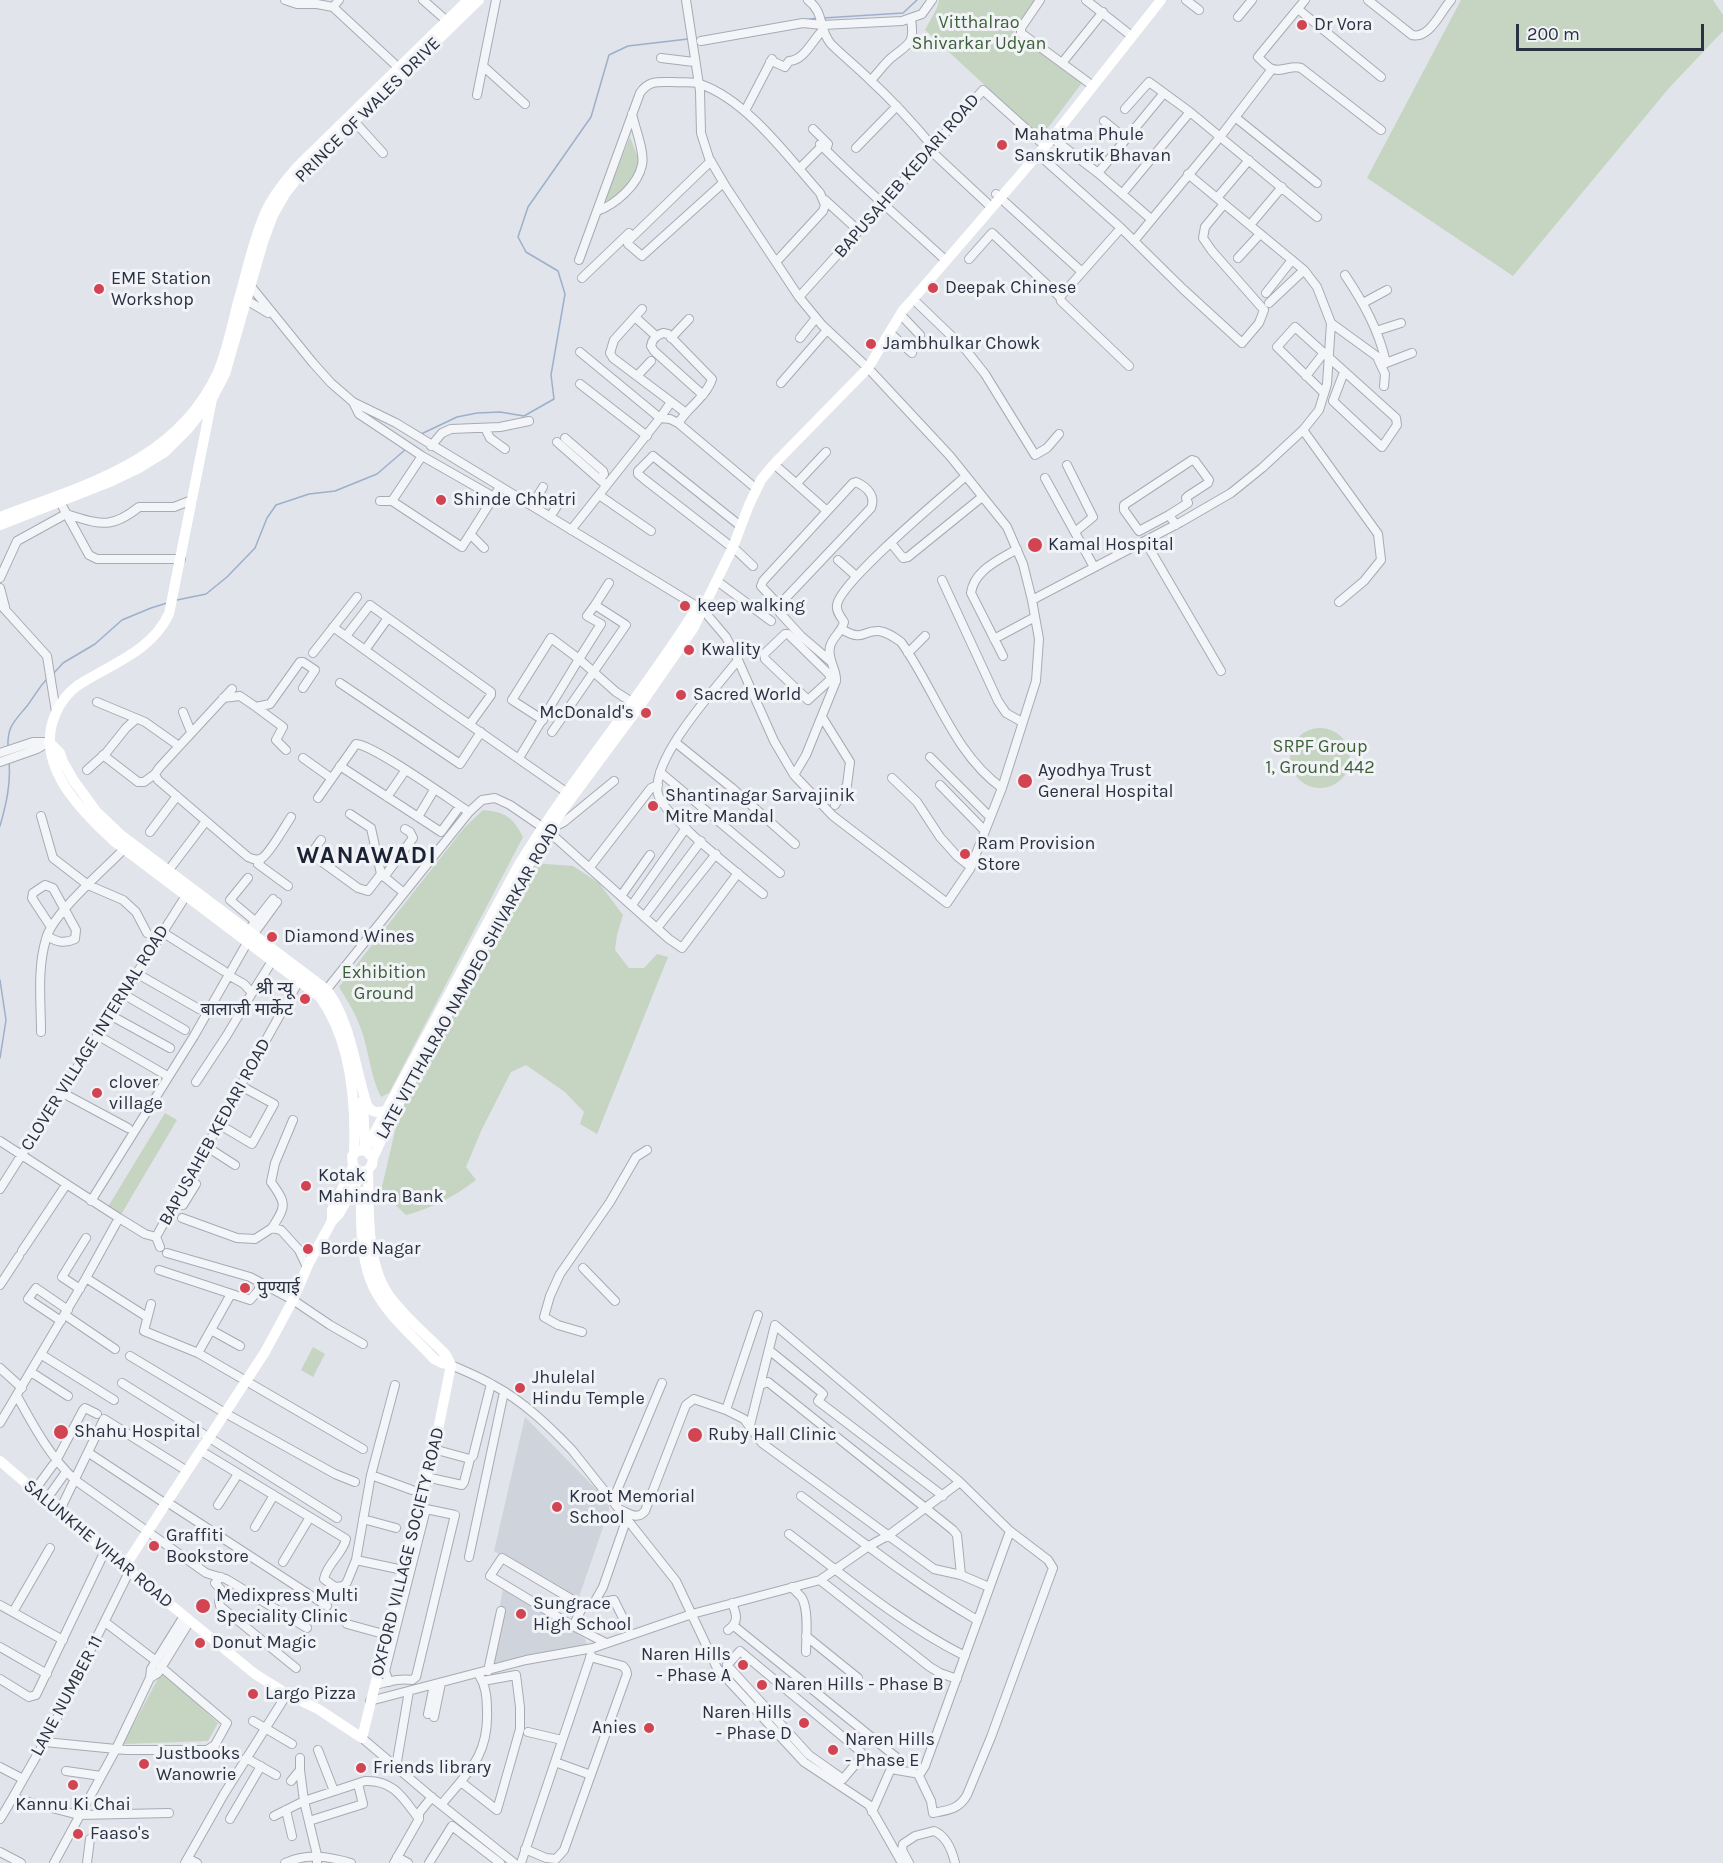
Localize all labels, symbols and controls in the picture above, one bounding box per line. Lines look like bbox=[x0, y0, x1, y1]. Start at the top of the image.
park label: Vitthalrao Shivarkar Udyan bbox=[912, 12, 1046, 54]
scale bar bbox=[1519, 12, 1706, 50]
place label: Dr Vora bbox=[1314, 14, 1372, 36]
marker: Dr Vora bbox=[1295, 18, 1309, 32]
text: 200 m bbox=[1527, 23, 1580, 45]
street label: PRINCE OF WALES DRIVE bbox=[291, 33, 445, 187]
street label: BAPUSAHEB KEDARI ROAD bbox=[830, 89, 984, 263]
place label: Mahatma Phule Sanskrutik Bhavan bbox=[1014, 124, 1171, 166]
marker: Mahatma Phule Sanskrutik Bhavan bbox=[995, 138, 1009, 152]
place label: EME Station Workshop bbox=[111, 268, 211, 310]
place label: Deepak Chinese bbox=[945, 277, 1076, 299]
marker: Deepak Chinese bbox=[926, 281, 940, 295]
marker: EME Station Workshop bbox=[92, 282, 106, 296]
place label: Jambhulkar Chowk bbox=[883, 333, 1040, 355]
marker: Jambhulkar Chowk bbox=[864, 337, 878, 351]
place label: Shinde Chhatri bbox=[453, 489, 576, 511]
marker: Shinde Chhatri bbox=[434, 493, 448, 507]
place label: Kamal Hospital bbox=[1048, 534, 1174, 556]
marker: Kamal Hospital bbox=[1026, 536, 1044, 554]
place label: keep walking bbox=[697, 595, 805, 617]
marker: keep walking bbox=[678, 599, 692, 613]
place label: Kwality bbox=[701, 639, 760, 661]
marker: Kwality bbox=[682, 643, 696, 657]
place label: Sacred World bbox=[693, 684, 801, 706]
marker: Sacred World bbox=[674, 688, 688, 702]
place label: McDonald's bbox=[539, 702, 634, 724]
marker: McDonald's bbox=[639, 706, 653, 720]
park label: SRPF Group 1, Ground 442 bbox=[1265, 736, 1375, 778]
place label: Ayodhya Trust General Hospital bbox=[1038, 760, 1174, 802]
marker: Ayodhya Trust General Hospital bbox=[1016, 772, 1034, 790]
place label: Shantinagar Sarvajinik Mitre Mandal bbox=[665, 785, 855, 828]
marker: Shantinagar Sarvajinik Mitre Mandal bbox=[646, 799, 660, 813]
street label: LATE VITTHALRAO NAMDEO SHIVARKAR ROAD bbox=[372, 819, 564, 1143]
place label: Ram Provision Store bbox=[977, 833, 1095, 876]
district label: WANAWADI bbox=[297, 842, 437, 870]
marker: Ram Provision Store bbox=[958, 847, 972, 861]
street label: CLOVER VILLAGE INTERNAL ROAD bbox=[16, 921, 174, 1155]
place label: Diamond Wines bbox=[284, 926, 415, 948]
marker: Diamond Wines bbox=[265, 930, 279, 944]
park label: Exhibition Ground bbox=[342, 962, 426, 1004]
place label: श्री न्यू बालाजी मार्केट bbox=[201, 978, 293, 1020]
marker: श्री न्यू बालाजी मार्केट bbox=[298, 992, 312, 1006]
street label: BAPUSAHEB KEDARI ROAD bbox=[155, 1035, 275, 1229]
place label: clover village bbox=[109, 1072, 163, 1114]
marker: clover village bbox=[90, 1086, 104, 1100]
place label: Kotak Mahindra Bank bbox=[318, 1165, 444, 1208]
marker: Kotak Mahindra Bank bbox=[299, 1179, 313, 1193]
place label: Borde Nagar bbox=[320, 1238, 421, 1260]
marker: Borde Nagar bbox=[301, 1242, 315, 1256]
place label: पुण्याई bbox=[257, 1277, 300, 1299]
marker: पुण्याई bbox=[238, 1281, 252, 1295]
place label: Jhulelal Hindu Temple bbox=[532, 1367, 645, 1410]
marker: Jhulelal Hindu Temple bbox=[513, 1381, 527, 1395]
place label: Shahu Hospital bbox=[74, 1421, 201, 1443]
marker: Shahu Hospital bbox=[52, 1423, 70, 1441]
place label: Ruby Hall Clinic bbox=[708, 1424, 836, 1446]
street label: OXFORD VILLAGE SOCIETY ROAD bbox=[367, 1425, 449, 1679]
marker: Ruby Hall Clinic bbox=[686, 1426, 704, 1444]
street label: SALUNKHE VIHAR ROAD bbox=[19, 1475, 177, 1613]
place label: Kroot Memorial School bbox=[569, 1486, 695, 1528]
marker: Kroot Memorial School bbox=[550, 1500, 564, 1514]
place label: Graffiti Bookstore bbox=[166, 1525, 249, 1568]
marker: Graffiti Bookstore bbox=[147, 1539, 161, 1553]
place label: Medixpress Multi Speciality Clinic bbox=[216, 1585, 359, 1628]
place label: Sungrace High School bbox=[533, 1593, 631, 1636]
marker: Medixpress Multi Speciality Clinic bbox=[194, 1597, 212, 1615]
marker: Sungrace High School bbox=[514, 1607, 528, 1621]
street label: LANE NUMBER 11 bbox=[26, 1632, 108, 1760]
place label: Donut Magic bbox=[212, 1632, 316, 1654]
marker: Donut Magic bbox=[193, 1636, 207, 1650]
place label: Naren Hills - Phase A bbox=[641, 1644, 731, 1686]
marker: Naren Hills - Phase A bbox=[736, 1658, 750, 1672]
place label: Naren Hills - Phase B bbox=[774, 1674, 944, 1696]
marker: Naren Hills - Phase B bbox=[755, 1678, 769, 1692]
place label: Largo Pizza bbox=[265, 1683, 356, 1705]
marker: Largo Pizza bbox=[246, 1687, 260, 1701]
place label: Naren Hills - Phase D bbox=[702, 1702, 792, 1744]
marker: Naren Hills - Phase D bbox=[797, 1716, 811, 1730]
place label: Anies bbox=[592, 1717, 637, 1739]
marker: Anies bbox=[642, 1721, 656, 1735]
place label: Naren Hills - Phase E bbox=[845, 1729, 935, 1772]
place label: Justbooks Wanowrie bbox=[156, 1743, 240, 1786]
marker: Naren Hills - Phase E bbox=[826, 1743, 840, 1757]
marker: Justbooks Wanowrie bbox=[137, 1757, 151, 1771]
place label: Friends library bbox=[373, 1757, 491, 1779]
marker: Friends library bbox=[354, 1761, 368, 1775]
marker: Kannu Ki Chai bbox=[66, 1778, 80, 1792]
place label: Kannu Ki Chai bbox=[15, 1794, 131, 1816]
place label: Faaso's bbox=[90, 1823, 150, 1845]
marker: Faaso's bbox=[71, 1827, 85, 1841]

